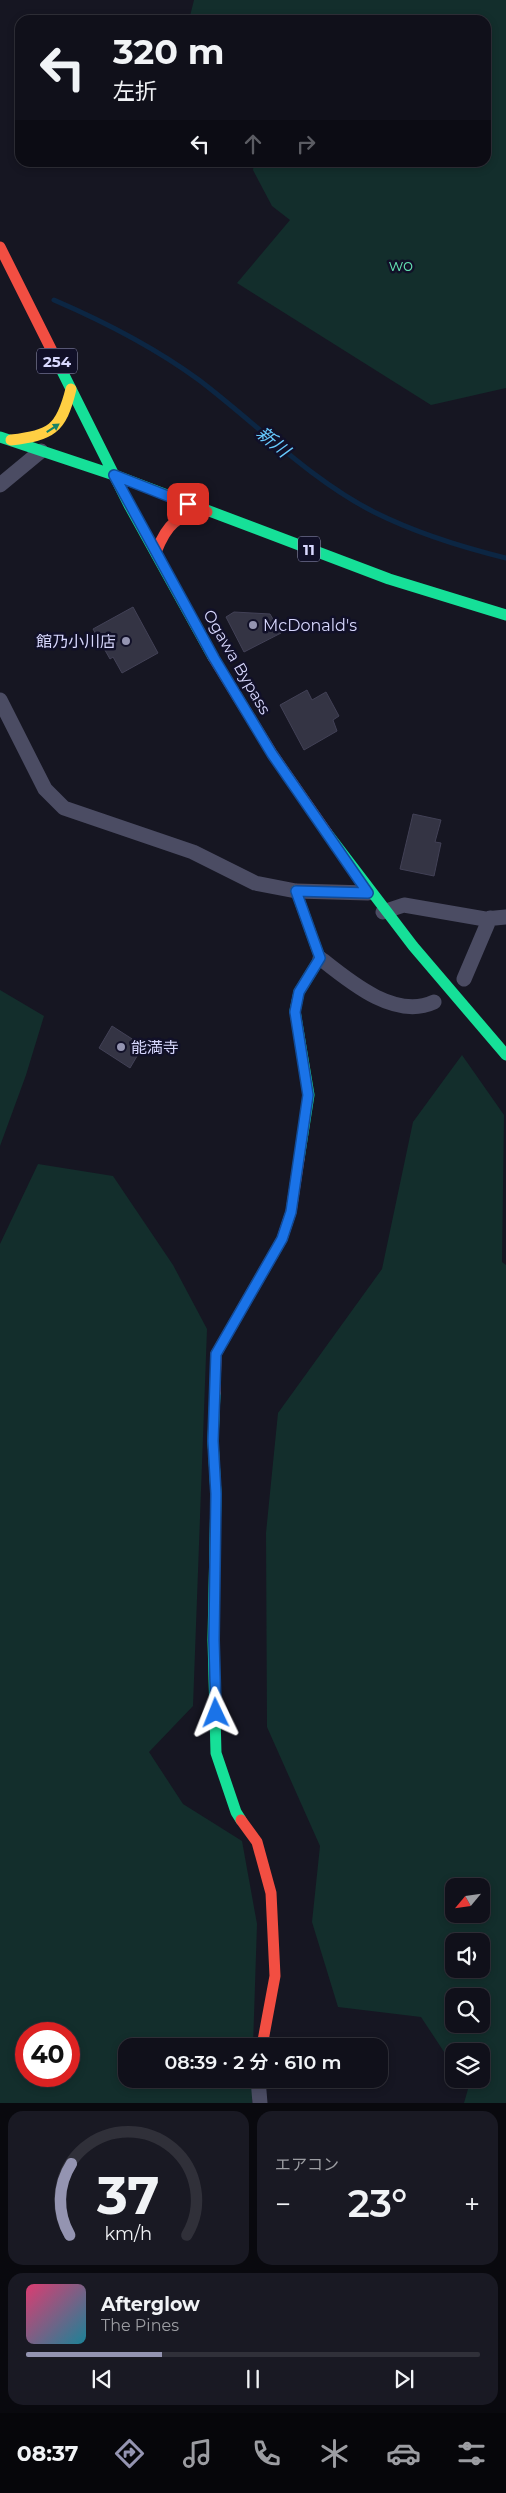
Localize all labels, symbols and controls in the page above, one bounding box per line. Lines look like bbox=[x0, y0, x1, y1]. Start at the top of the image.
text: 320 m bbox=[113, 30, 225, 73]
icon: left bbox=[30, 35, 95, 100]
text: 左折 bbox=[113, 78, 157, 105]
icon: left bbox=[186, 130, 214, 158]
icon: ahead bbox=[239, 130, 267, 158]
icon: right bbox=[292, 130, 320, 158]
park label: wo bbox=[389, 256, 413, 275]
road number: 254 bbox=[37, 348, 77, 374]
water label: 新川 bbox=[252, 422, 295, 463]
one-way arrow bbox=[46, 424, 59, 433]
pin bbox=[167, 483, 209, 525]
icon: arrive bbox=[174, 490, 202, 518]
road number: 11 bbox=[298, 536, 320, 562]
street label: Ogawa Bypass bbox=[199, 606, 275, 718]
place label: McDonald's bbox=[263, 616, 357, 635]
marker: McDonald's bbox=[247, 619, 259, 631]
place label: 館乃小川店 bbox=[36, 632, 116, 651]
marker: 館乃小川店 bbox=[120, 635, 132, 647]
place label: 能満寺 bbox=[131, 1038, 179, 1057]
marker: 能満寺 bbox=[115, 1041, 127, 1053]
position arrow bbox=[189, 1686, 241, 1738]
north arrow bbox=[445, 1878, 490, 1922]
map controls bbox=[445, 1878, 490, 2088]
button: sound bbox=[445, 1933, 490, 1978]
button: search bbox=[445, 1988, 490, 2033]
speed limit sign: 40 bbox=[15, 2022, 80, 2087]
button: layers bbox=[445, 2043, 490, 2088]
text: 08:39 · 2 分 · 610 m bbox=[164, 2051, 342, 2074]
text: エアコン bbox=[275, 2155, 339, 2174]
text: 37 bbox=[96, 2164, 160, 2227]
text: 23° bbox=[348, 2180, 407, 2227]
text: − bbox=[275, 2187, 291, 2221]
text: + bbox=[464, 2187, 480, 2221]
text: km/h bbox=[105, 2223, 152, 2244]
text: Afterglow bbox=[101, 2293, 200, 2316]
text: The Pines bbox=[101, 2316, 179, 2335]
icon: previous bbox=[88, 2365, 116, 2393]
icon: pause bbox=[239, 2365, 267, 2393]
icon: next bbox=[390, 2365, 418, 2393]
icon: directions bbox=[112, 2436, 147, 2471]
icon: music bbox=[180, 2436, 215, 2471]
icon: phone bbox=[249, 2436, 284, 2471]
icon: climate bbox=[317, 2436, 352, 2471]
icon: car bbox=[386, 2436, 421, 2471]
icon: filters bbox=[454, 2436, 489, 2471]
text: 08:37 bbox=[17, 2440, 78, 2467]

